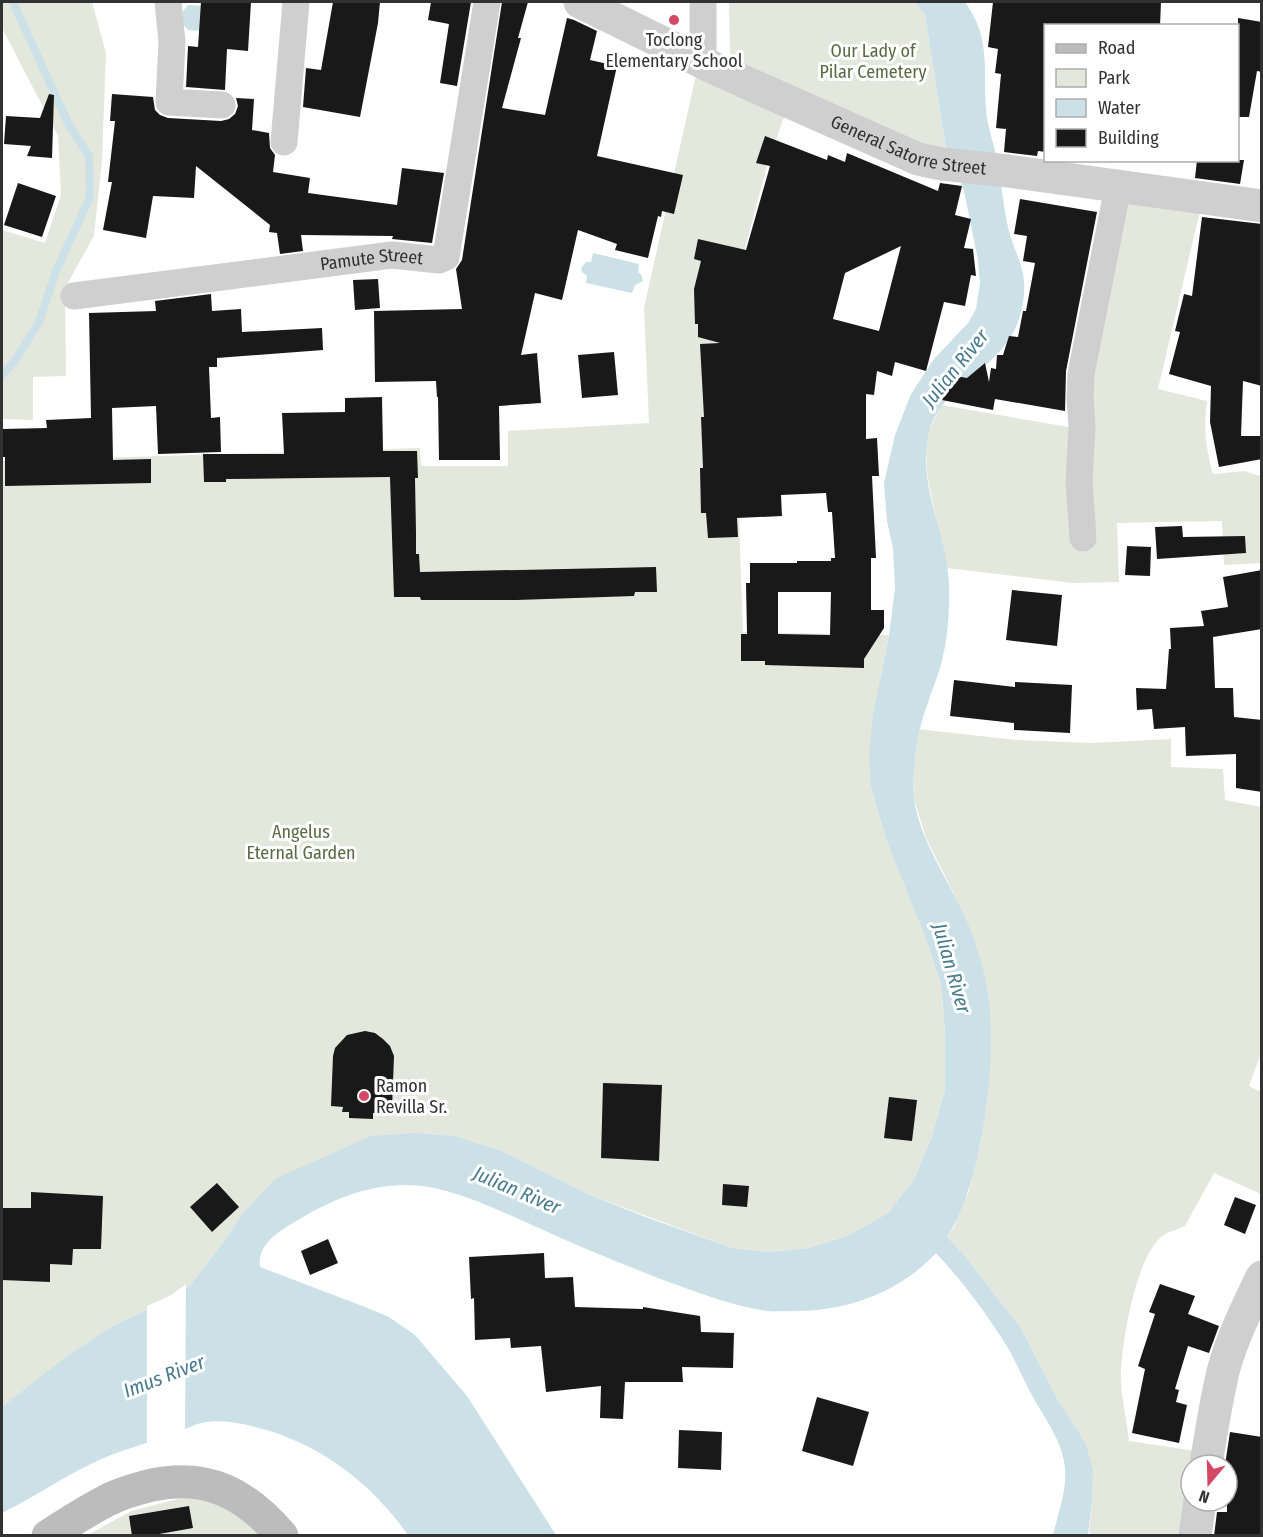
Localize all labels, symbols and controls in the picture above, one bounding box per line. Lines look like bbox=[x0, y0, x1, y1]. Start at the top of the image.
marker: Toclong Elementary School bbox=[667, 13, 681, 27]
legend bbox=[1044, 24, 1239, 162]
place label: Toclong Elementary School bbox=[605, 29, 743, 72]
text: Road bbox=[1098, 37, 1135, 59]
park label: Our Lady of Pilar Cemetery bbox=[819, 40, 927, 83]
text: Park bbox=[1098, 67, 1131, 89]
text: Water bbox=[1098, 97, 1141, 119]
street label: General Satorre Street bbox=[827, 111, 987, 180]
text: Building bbox=[1098, 127, 1159, 149]
street label: Pamute Street bbox=[319, 244, 424, 275]
water label: Julian River bbox=[916, 324, 994, 412]
park label: Angelus Eternal Garden bbox=[246, 821, 356, 864]
water label: Julian River bbox=[927, 919, 977, 1017]
place label: Ramon Revilla Sr. bbox=[376, 1075, 447, 1118]
marker: Ramon Revilla Sr. bbox=[357, 1089, 371, 1103]
water label: Julian River bbox=[469, 1160, 565, 1220]
water label: Imus River bbox=[120, 1349, 209, 1402]
north arrow bbox=[1179, 1453, 1239, 1513]
text: N bbox=[1197, 1486, 1212, 1507]

